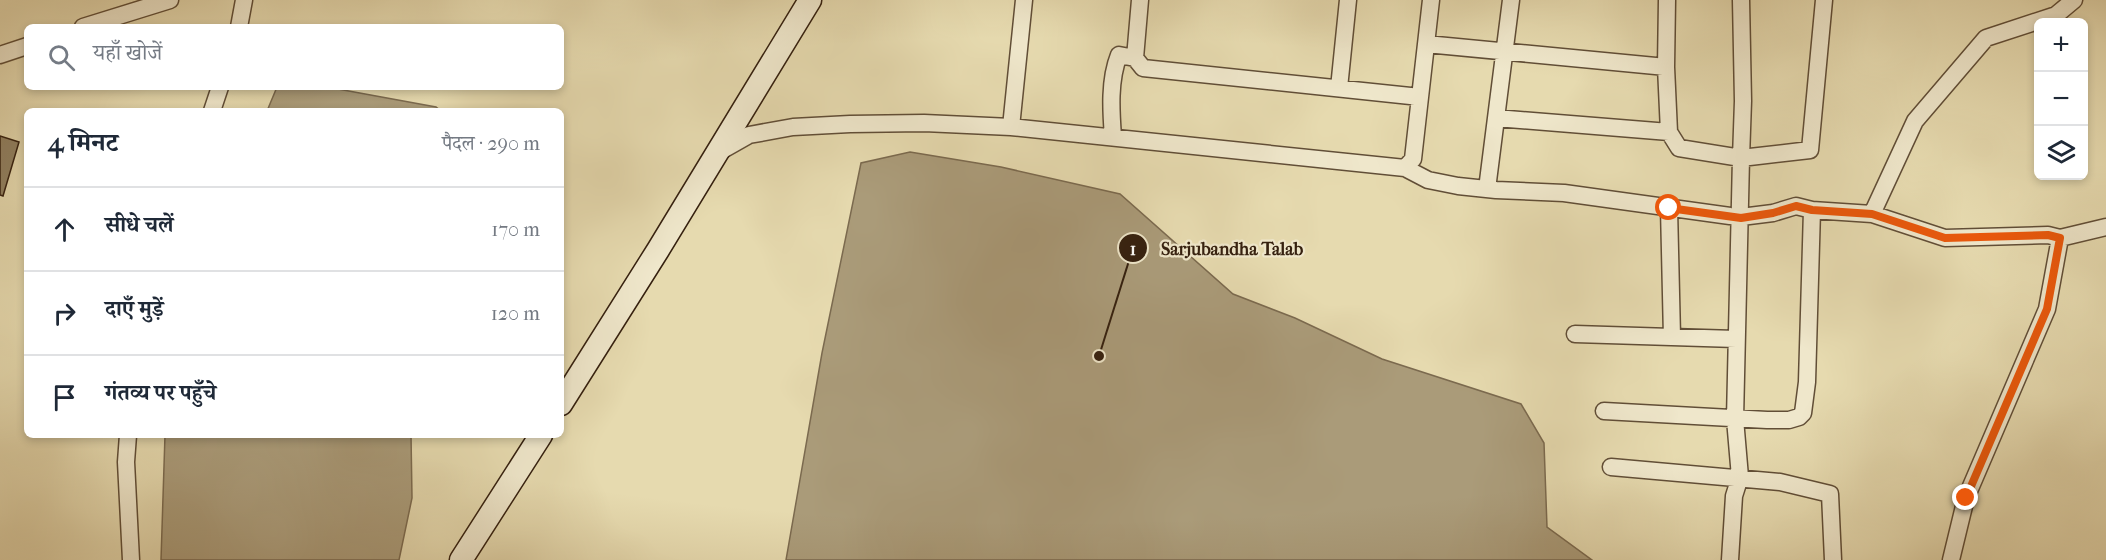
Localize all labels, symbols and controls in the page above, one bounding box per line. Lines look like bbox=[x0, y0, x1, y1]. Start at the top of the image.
map controls bbox=[2034, 18, 2088, 180]
button: + bbox=[2034, 18, 2088, 72]
search box bbox=[24, 24, 564, 90]
text: यहाँ खोजें bbox=[93, 40, 162, 66]
icon: search bbox=[45, 41, 78, 74]
button: − bbox=[2034, 72, 2088, 126]
button: layers bbox=[2034, 126, 2088, 180]
text: 4 मिनट bbox=[48, 127, 118, 158]
text: पैदल · 290 m bbox=[442, 132, 540, 155]
route start bbox=[1655, 194, 1681, 220]
text: सीधे चलें bbox=[105, 212, 174, 238]
icon: ahead bbox=[48, 213, 81, 246]
text: 170 m bbox=[491, 218, 540, 241]
callout: Sarjubandha Talab bbox=[1118, 230, 1315, 266]
text: 1 bbox=[1130, 239, 1136, 260]
text: Sarjubandha Talab bbox=[1161, 239, 1304, 260]
text: दाएँ मुड़ें bbox=[105, 296, 164, 322]
icon: right bbox=[48, 297, 81, 330]
text: 120 m bbox=[491, 302, 540, 325]
text: गंतव्य पर पहुँचे bbox=[105, 380, 216, 406]
icon: arrive bbox=[48, 381, 81, 414]
route end bbox=[1952, 484, 1978, 510]

